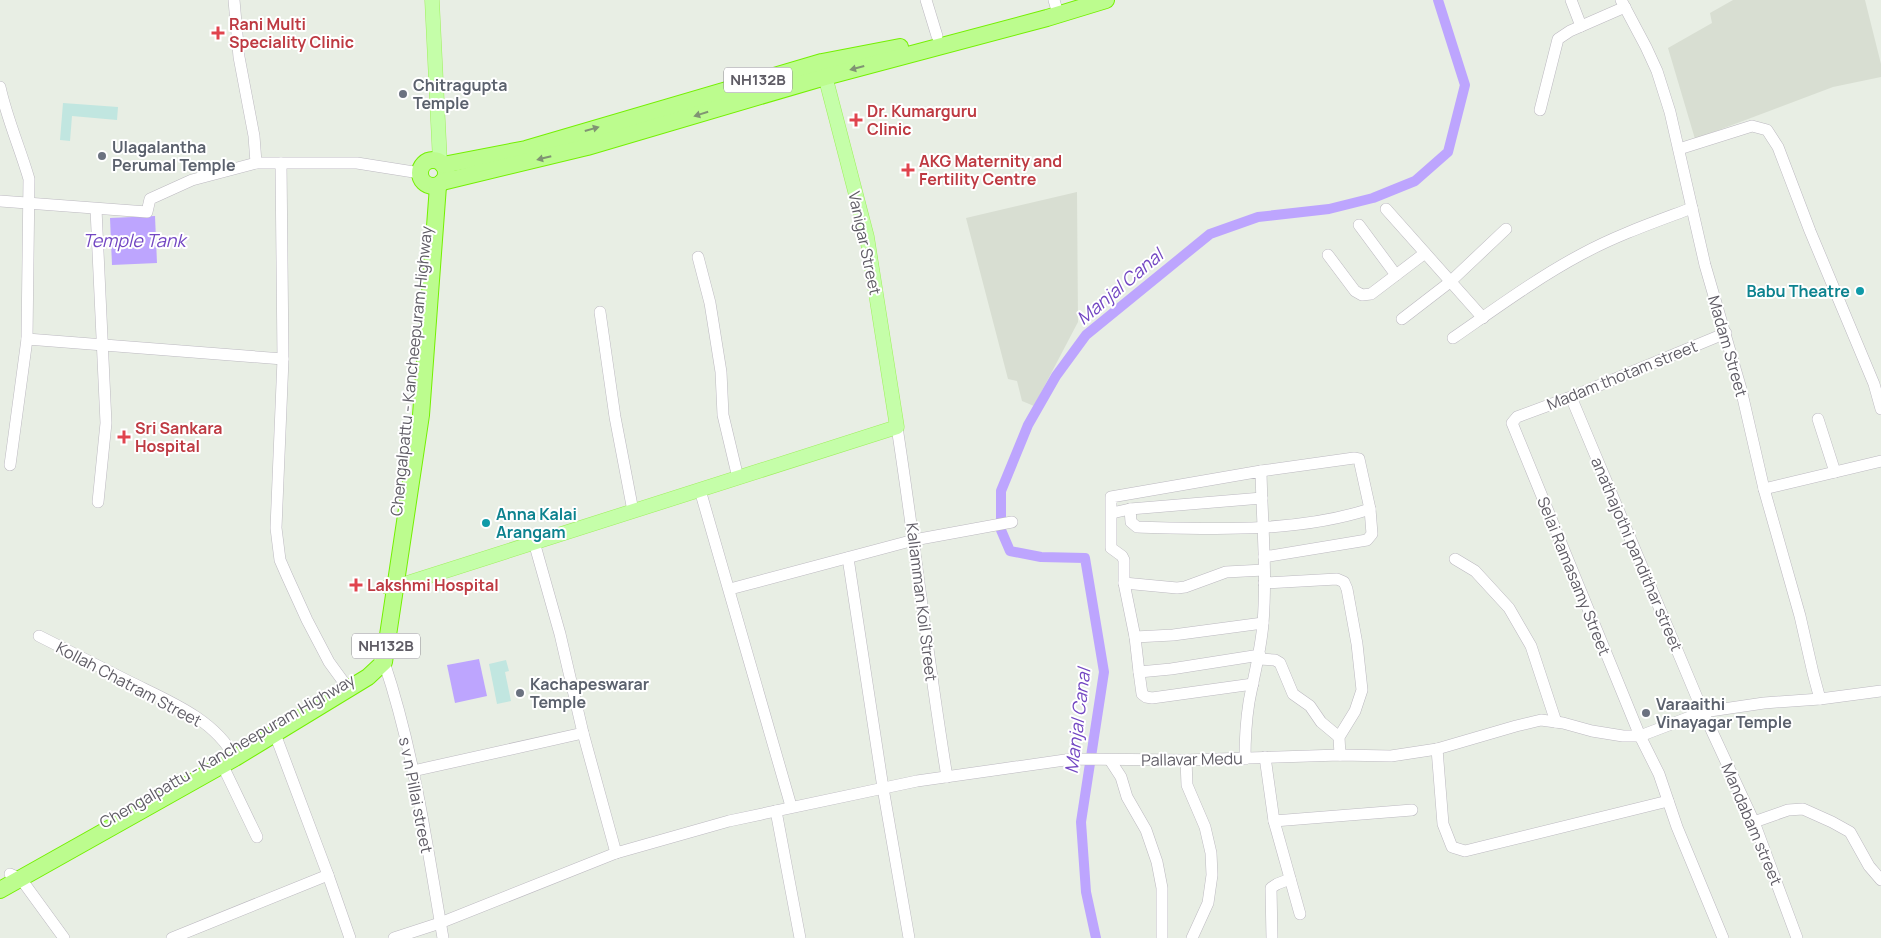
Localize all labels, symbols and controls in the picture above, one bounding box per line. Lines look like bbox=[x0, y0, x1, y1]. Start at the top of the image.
place label: Rani Multi Speciality Clinic bbox=[229, 13, 354, 53]
marker: Rani Multi Speciality Clinic bbox=[211, 26, 225, 40]
one-way arrow bbox=[849, 65, 864, 73]
road number: NH132B bbox=[724, 68, 792, 92]
place label: Chitragupta Temple bbox=[413, 74, 508, 114]
marker: Chitragupta Temple bbox=[397, 88, 409, 100]
place label: Dr. Kumarguru Clinic bbox=[867, 100, 977, 140]
one-way arrow bbox=[693, 110, 708, 118]
marker: Dr. Kumarguru Clinic bbox=[849, 113, 863, 127]
one-way arrow bbox=[585, 125, 600, 133]
place label: Ulagalantha Perumal Temple bbox=[112, 136, 236, 176]
marker: Ulagalantha Perumal Temple bbox=[96, 150, 108, 162]
place label: AKG Maternity and Fertility Centre bbox=[919, 150, 1062, 190]
one-way arrow bbox=[537, 154, 552, 162]
marker: AKG Maternity and Fertility Centre bbox=[901, 163, 915, 177]
street label: Vanigar Street bbox=[843, 189, 887, 297]
street label: Chengalpattu - Kancheepuram Highway bbox=[385, 224, 437, 517]
water label: Temple Tank bbox=[83, 228, 189, 252]
water label: Manjal Canal bbox=[1071, 241, 1170, 329]
place label: Babu Theatre bbox=[1746, 280, 1850, 302]
marker: Babu Theatre bbox=[1854, 285, 1866, 297]
street label: Madam Street bbox=[1703, 293, 1753, 399]
street label: Madam thotam street bbox=[1543, 335, 1701, 415]
place label: Sri Sankara Hospital bbox=[135, 417, 223, 457]
marker: Sri Sankara Hospital bbox=[117, 430, 131, 444]
street label: anathajothi pandithar street bbox=[1586, 454, 1688, 654]
street label: Selai Ramasamy Street bbox=[1532, 493, 1616, 659]
place label: Anna Kalai Arangam bbox=[496, 503, 577, 543]
marker: Anna Kalai Arangam bbox=[480, 517, 492, 529]
street label: Kaliamman Koil Street bbox=[901, 522, 943, 682]
place label: Lakshmi Hospital bbox=[367, 574, 499, 596]
marker: Lakshmi Hospital bbox=[349, 578, 363, 592]
road number: NH132B bbox=[352, 634, 420, 658]
street label: Kollah Chatram Street bbox=[52, 636, 206, 732]
water label: Manjal Canal bbox=[1059, 664, 1096, 775]
street label: Chengalpattu - Kancheepuram Highway bbox=[95, 668, 359, 833]
place label: Kachapeswarar Temple bbox=[530, 673, 649, 713]
marker: Kachapeswarar Temple bbox=[514, 687, 526, 699]
place label: Varaaithi Vinayagar Temple bbox=[1656, 693, 1792, 733]
marker: Varaaithi Vinayagar Temple bbox=[1640, 707, 1652, 719]
street label: s v n Pillai street bbox=[394, 735, 438, 855]
street label: Pallavar Medu bbox=[1141, 747, 1243, 771]
street label: Mandabam street bbox=[1716, 759, 1788, 889]

